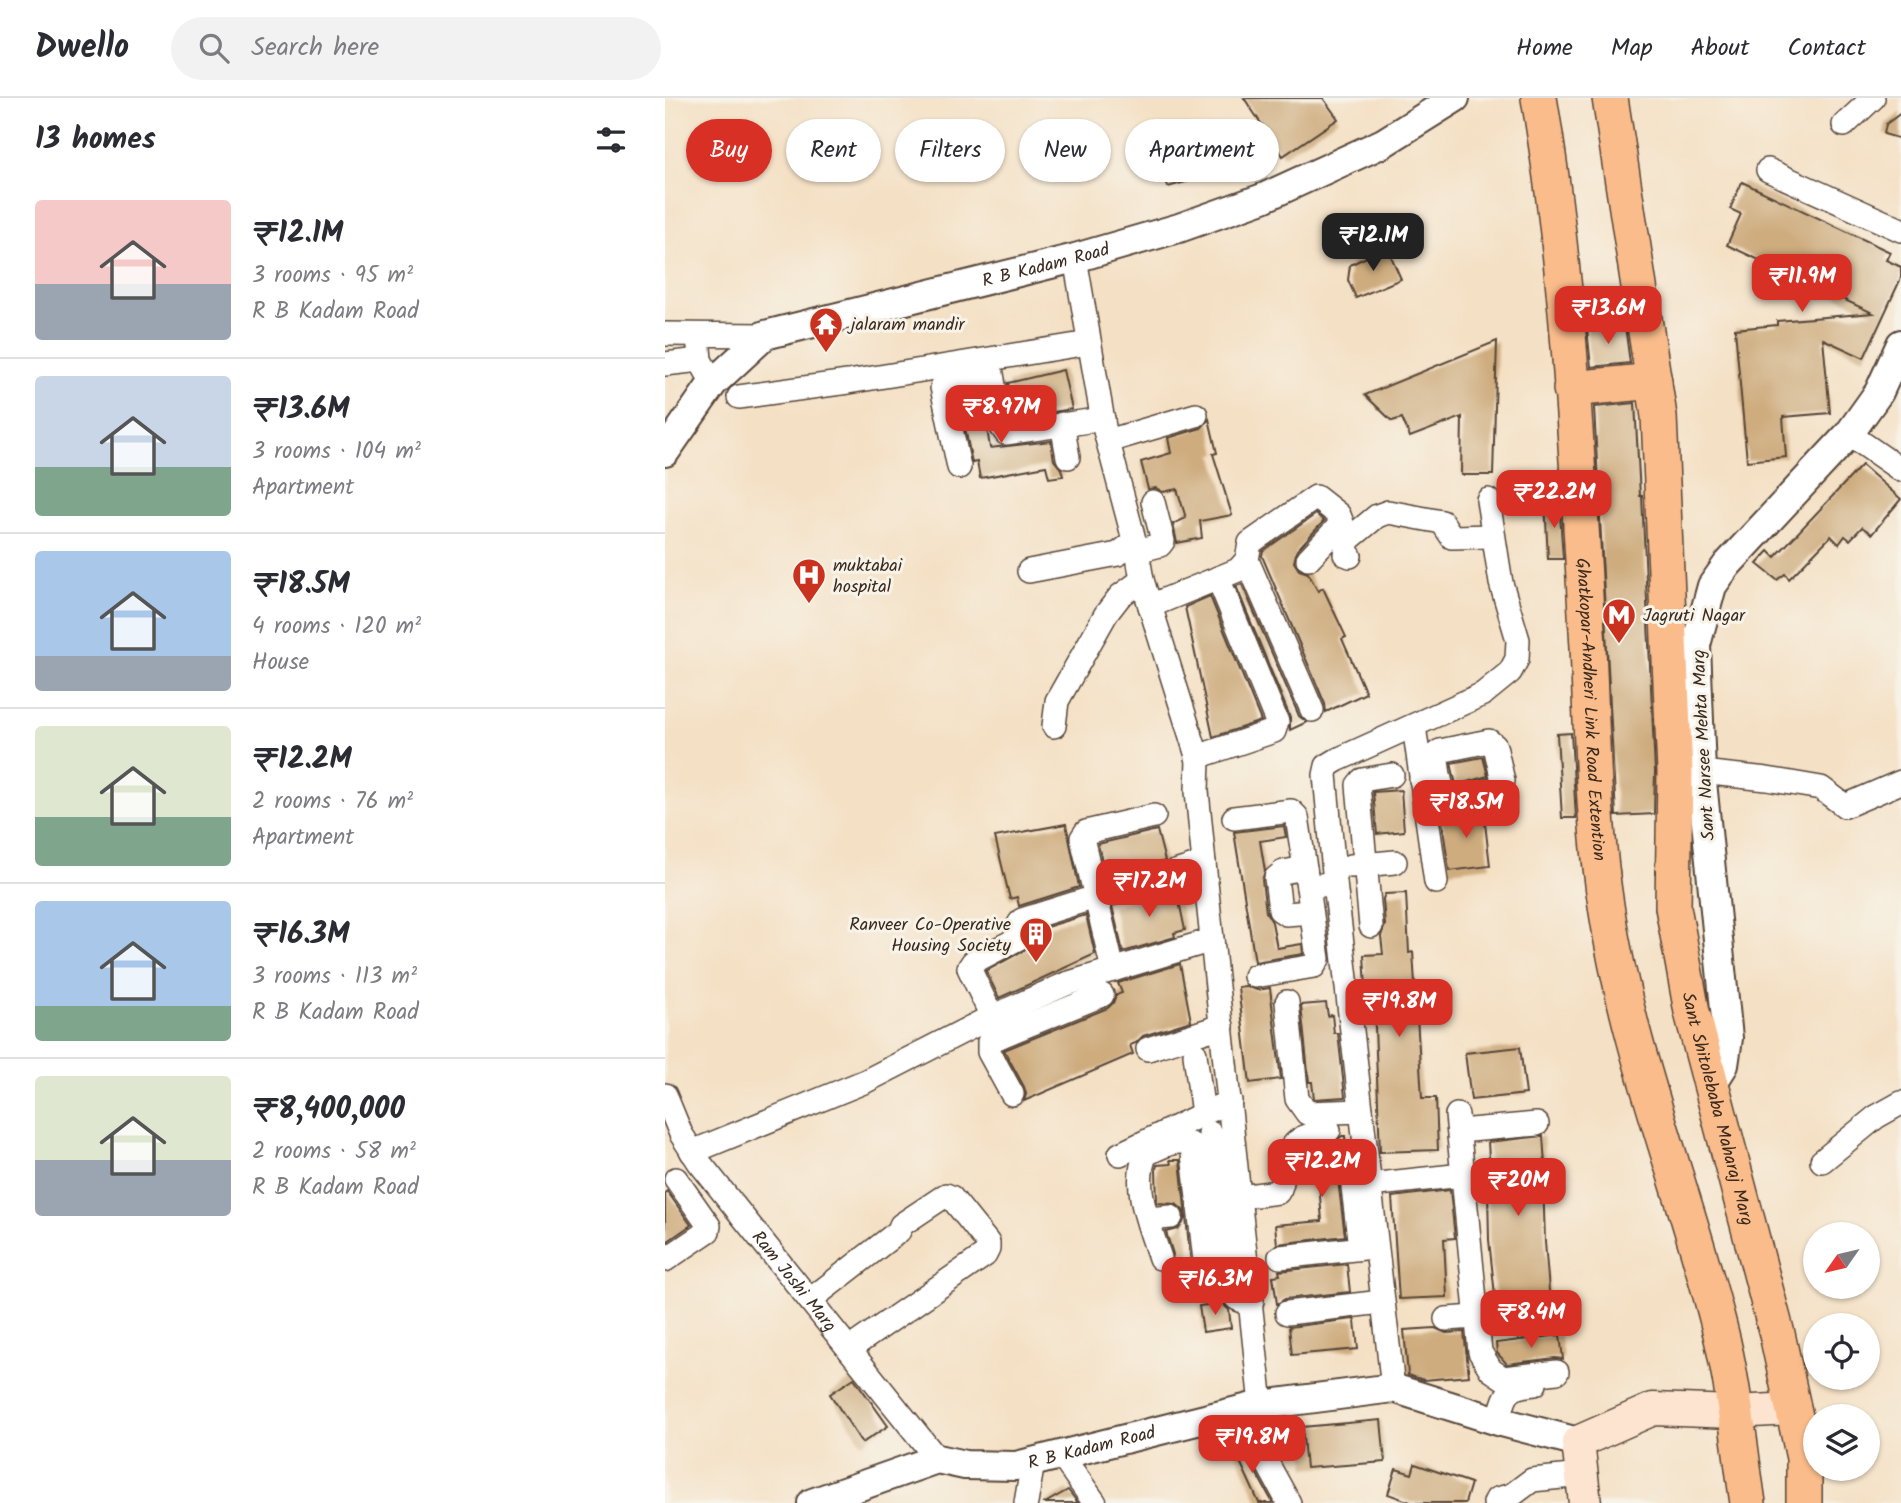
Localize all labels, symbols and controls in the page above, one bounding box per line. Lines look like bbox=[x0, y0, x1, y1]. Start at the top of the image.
search box bbox=[171, 17, 661, 80]
text: Dwello bbox=[35, 22, 129, 75]
text: Search here bbox=[251, 27, 379, 69]
icon: search bbox=[195, 29, 233, 67]
text: Home bbox=[1516, 29, 1573, 68]
text: Map bbox=[1611, 29, 1653, 68]
text: About bbox=[1691, 29, 1749, 68]
text: Contact bbox=[1787, 29, 1866, 68]
text: 13 homes bbox=[35, 116, 156, 164]
chip: Buy bbox=[686, 119, 772, 182]
chip: Rent bbox=[786, 119, 881, 182]
chip: Filters bbox=[895, 119, 1005, 182]
chip: New bbox=[1019, 119, 1111, 182]
chip: Apartment bbox=[1125, 119, 1279, 182]
icon: filters bbox=[592, 121, 630, 159]
text: ₹12.1M bbox=[252, 210, 344, 258]
pin: ₹12.1M bbox=[1316, 214, 1430, 273]
text: ₹12.1M bbox=[1338, 218, 1408, 254]
icon: home bbox=[91, 228, 175, 312]
street label: R B Kadam Road bbox=[979, 236, 1114, 297]
pin: ₹11.9M bbox=[1745, 254, 1859, 314]
text: 3 rooms · 95 m² bbox=[252, 258, 413, 294]
text: ₹11.9M bbox=[1768, 259, 1836, 295]
pin: ₹13.6M bbox=[1551, 286, 1665, 346]
text: ₹13.6M bbox=[1571, 291, 1645, 327]
text: R B Kadam Road bbox=[252, 294, 419, 330]
temple icon: jalaram mandir bbox=[807, 305, 845, 354]
place label: jalaram mandir bbox=[847, 311, 965, 340]
text: ₹13.6M bbox=[252, 386, 350, 434]
pin: ₹8.97M bbox=[944, 386, 1058, 445]
text: ₹8.97M bbox=[962, 390, 1040, 426]
icon: home bbox=[91, 404, 175, 488]
text: 3 rooms · 104 m² bbox=[252, 434, 421, 470]
text: Apartment bbox=[252, 470, 354, 506]
pin: ₹22.2M bbox=[1497, 470, 1611, 530]
text: ₹22.2M bbox=[1512, 475, 1596, 511]
place label: muktabai hospital bbox=[833, 552, 903, 602]
hospital icon: muktabai hospital bbox=[790, 556, 828, 605]
street label: Ghatkopar-Andheri Link Road Extention bbox=[1567, 557, 1613, 863]
text: ₹18.5M bbox=[252, 561, 350, 609]
icon: home bbox=[91, 579, 175, 663]
metro station icon: Jagruti Nagar bbox=[1600, 596, 1638, 645]
place label: Jagruti Nagar bbox=[1643, 602, 1746, 631]
text: 4 rooms · 120 m² bbox=[252, 609, 421, 645]
text: House bbox=[252, 645, 309, 681]
street label: Sant Narsee Mehta Marg bbox=[1685, 649, 1724, 841]
text: ₹12.2M bbox=[252, 736, 352, 784]
icon: home bbox=[91, 754, 175, 838]
pin: ₹18.5M bbox=[1409, 780, 1523, 840]
text: 2 rooms · 76 m² bbox=[252, 784, 413, 820]
text: ₹18.5M bbox=[1428, 785, 1504, 821]
text: Apartment bbox=[252, 820, 354, 856]
pin: ₹17.2M bbox=[1092, 860, 1206, 919]
text: ₹17.2M bbox=[1112, 864, 1186, 900]
text: ₹16.3M bbox=[252, 911, 350, 959]
place label: Ranveer Co-Operative Housing Society bbox=[849, 911, 1012, 961]
building icon: Ranveer Co-Operative Housing Society bbox=[1017, 915, 1055, 964]
icon: home bbox=[91, 929, 175, 1013]
text: 3 rooms · 113 m² bbox=[252, 959, 417, 995]
pin: ₹19.8M bbox=[1342, 979, 1456, 1039]
text: ₹19.8M bbox=[1361, 984, 1437, 1020]
street label: Sant Shitolebaba Maharaj Marg bbox=[1673, 990, 1761, 1229]
text: R B Kadam Road bbox=[252, 995, 419, 1031]
text: ₹8,400,000 bbox=[252, 1086, 405, 1134]
icon: home bbox=[91, 1104, 175, 1188]
text: 2 rooms · 58 m² bbox=[252, 1134, 416, 1170]
pin: ₹12.2M bbox=[1265, 1140, 1379, 1199]
text: ₹12.2M bbox=[1284, 1144, 1360, 1180]
pin: ₹20M bbox=[1477, 1158, 1559, 1218]
text: ₹20M bbox=[1487, 1163, 1549, 1199]
text: R B Kadam Road bbox=[252, 1170, 419, 1206]
north arrow bbox=[1803, 1222, 1879, 1298]
map controls bbox=[1803, 1222, 1880, 1481]
street label: Ram Joshi Marg bbox=[743, 1225, 843, 1339]
pin: ₹16.3M bbox=[1158, 1258, 1272, 1317]
text: ₹16.3M bbox=[1178, 1262, 1252, 1298]
pin: ₹8.4M bbox=[1482, 1290, 1580, 1350]
text: ₹8.4M bbox=[1497, 1295, 1565, 1331]
button: locate bbox=[1803, 1313, 1880, 1390]
button: layers bbox=[1803, 1404, 1880, 1481]
pin: ₹19.8M bbox=[1195, 1416, 1309, 1475]
street label: R B Kadam Road bbox=[1025, 1419, 1160, 1478]
text: ₹19.8M bbox=[1214, 1420, 1290, 1456]

